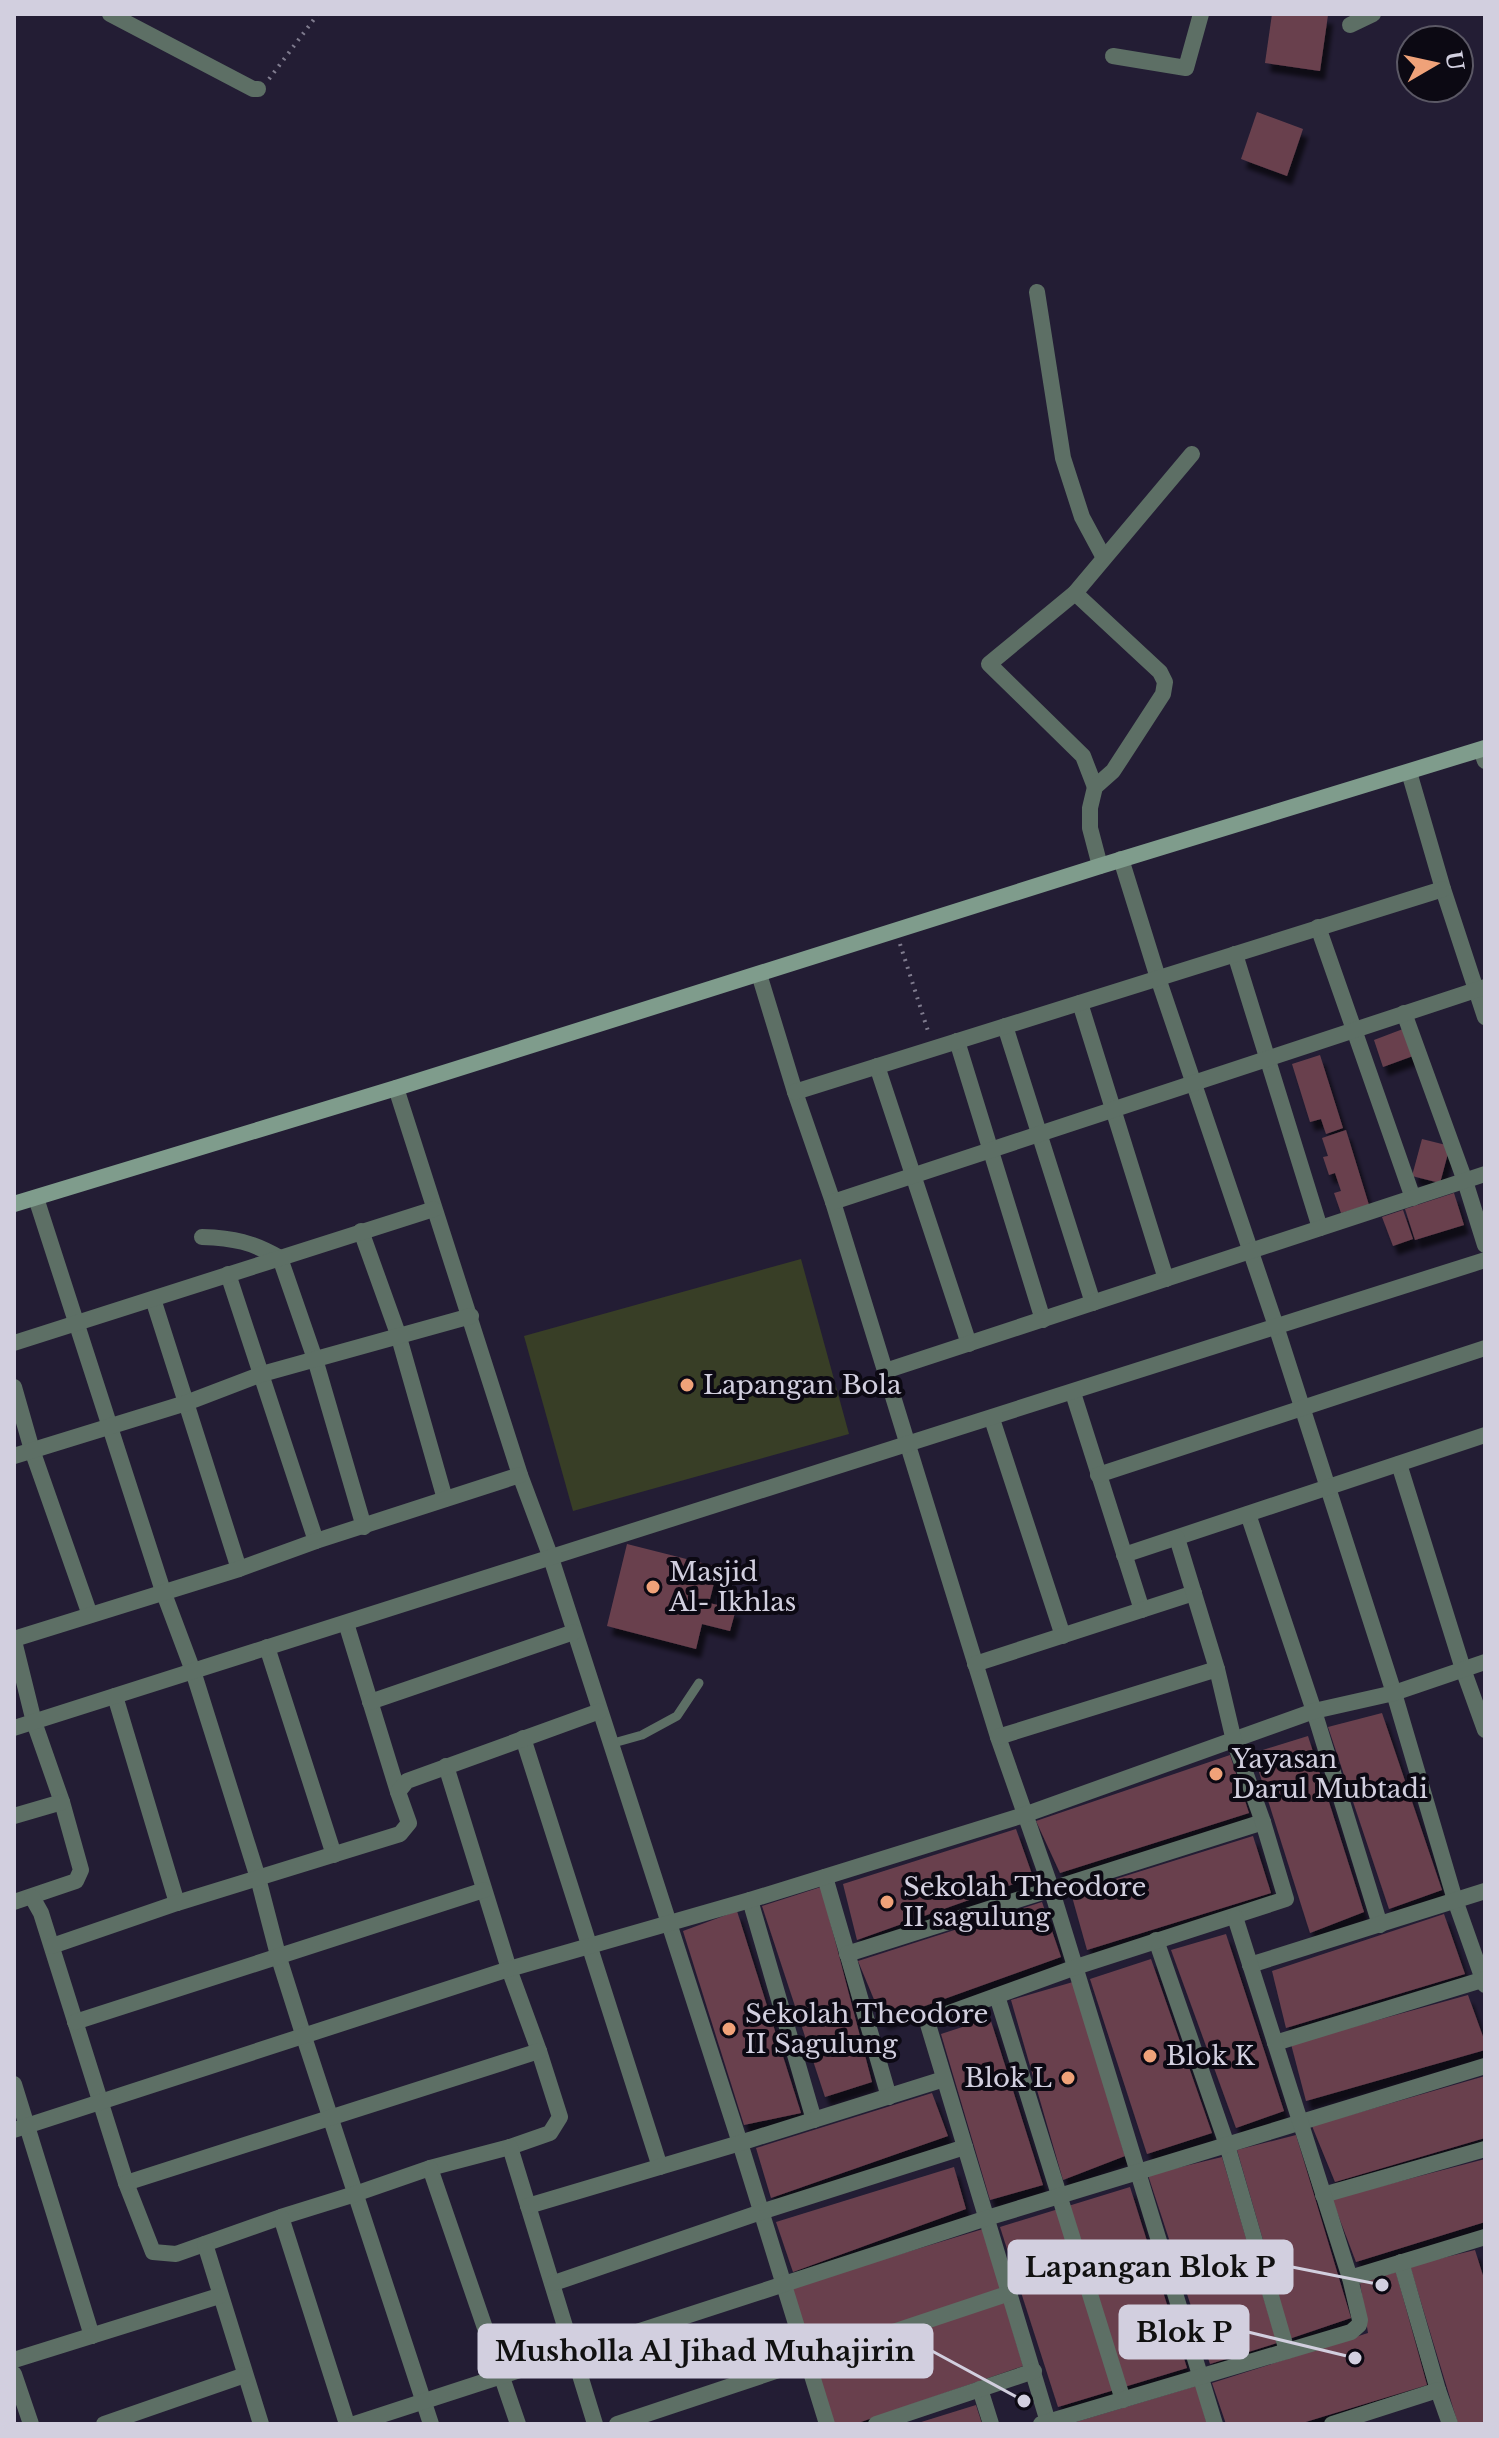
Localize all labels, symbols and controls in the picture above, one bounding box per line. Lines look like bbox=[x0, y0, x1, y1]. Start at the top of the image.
north arrow bbox=[1395, 24, 1475, 104]
text: U bbox=[1439, 49, 1469, 73]
place label: Lapangan Bola bbox=[703, 1369, 902, 1401]
marker: Lapangan Bola bbox=[678, 1376, 696, 1394]
place label: Masjid Al- Ikhlas bbox=[668, 1556, 796, 1618]
marker: Masjid Al- Ikhlas bbox=[644, 1578, 662, 1596]
place label: Yayasan Darul Mubtadi bbox=[1231, 1743, 1428, 1805]
marker: Yayasan Darul Mubtadi bbox=[1207, 1765, 1225, 1783]
place label: Sekolah Theodore II sagulung bbox=[903, 1871, 1146, 1933]
marker: Sekolah Theodore II sagulung bbox=[878, 1893, 896, 1911]
place label: Sekolah Theodore II Sagulung bbox=[745, 1998, 988, 2060]
marker: Sekolah Theodore II Sagulung bbox=[720, 2020, 738, 2038]
place label: Blok K bbox=[1166, 2040, 1256, 2072]
marker: Blok K bbox=[1141, 2047, 1159, 2065]
place label: Blok L bbox=[965, 2062, 1052, 2094]
marker: Blok L bbox=[1059, 2069, 1077, 2087]
callout: Lapangan Blok P bbox=[1009, 2241, 1292, 2293]
text: Lapangan Blok P bbox=[1025, 2250, 1275, 2285]
callout: Blok P bbox=[1120, 2306, 1248, 2358]
text: Blok P bbox=[1136, 2315, 1232, 2350]
callout: Musholla Al Jihad Muhajirin bbox=[479, 2325, 932, 2377]
text: Musholla Al Jihad Muhajirin bbox=[495, 2334, 915, 2369]

